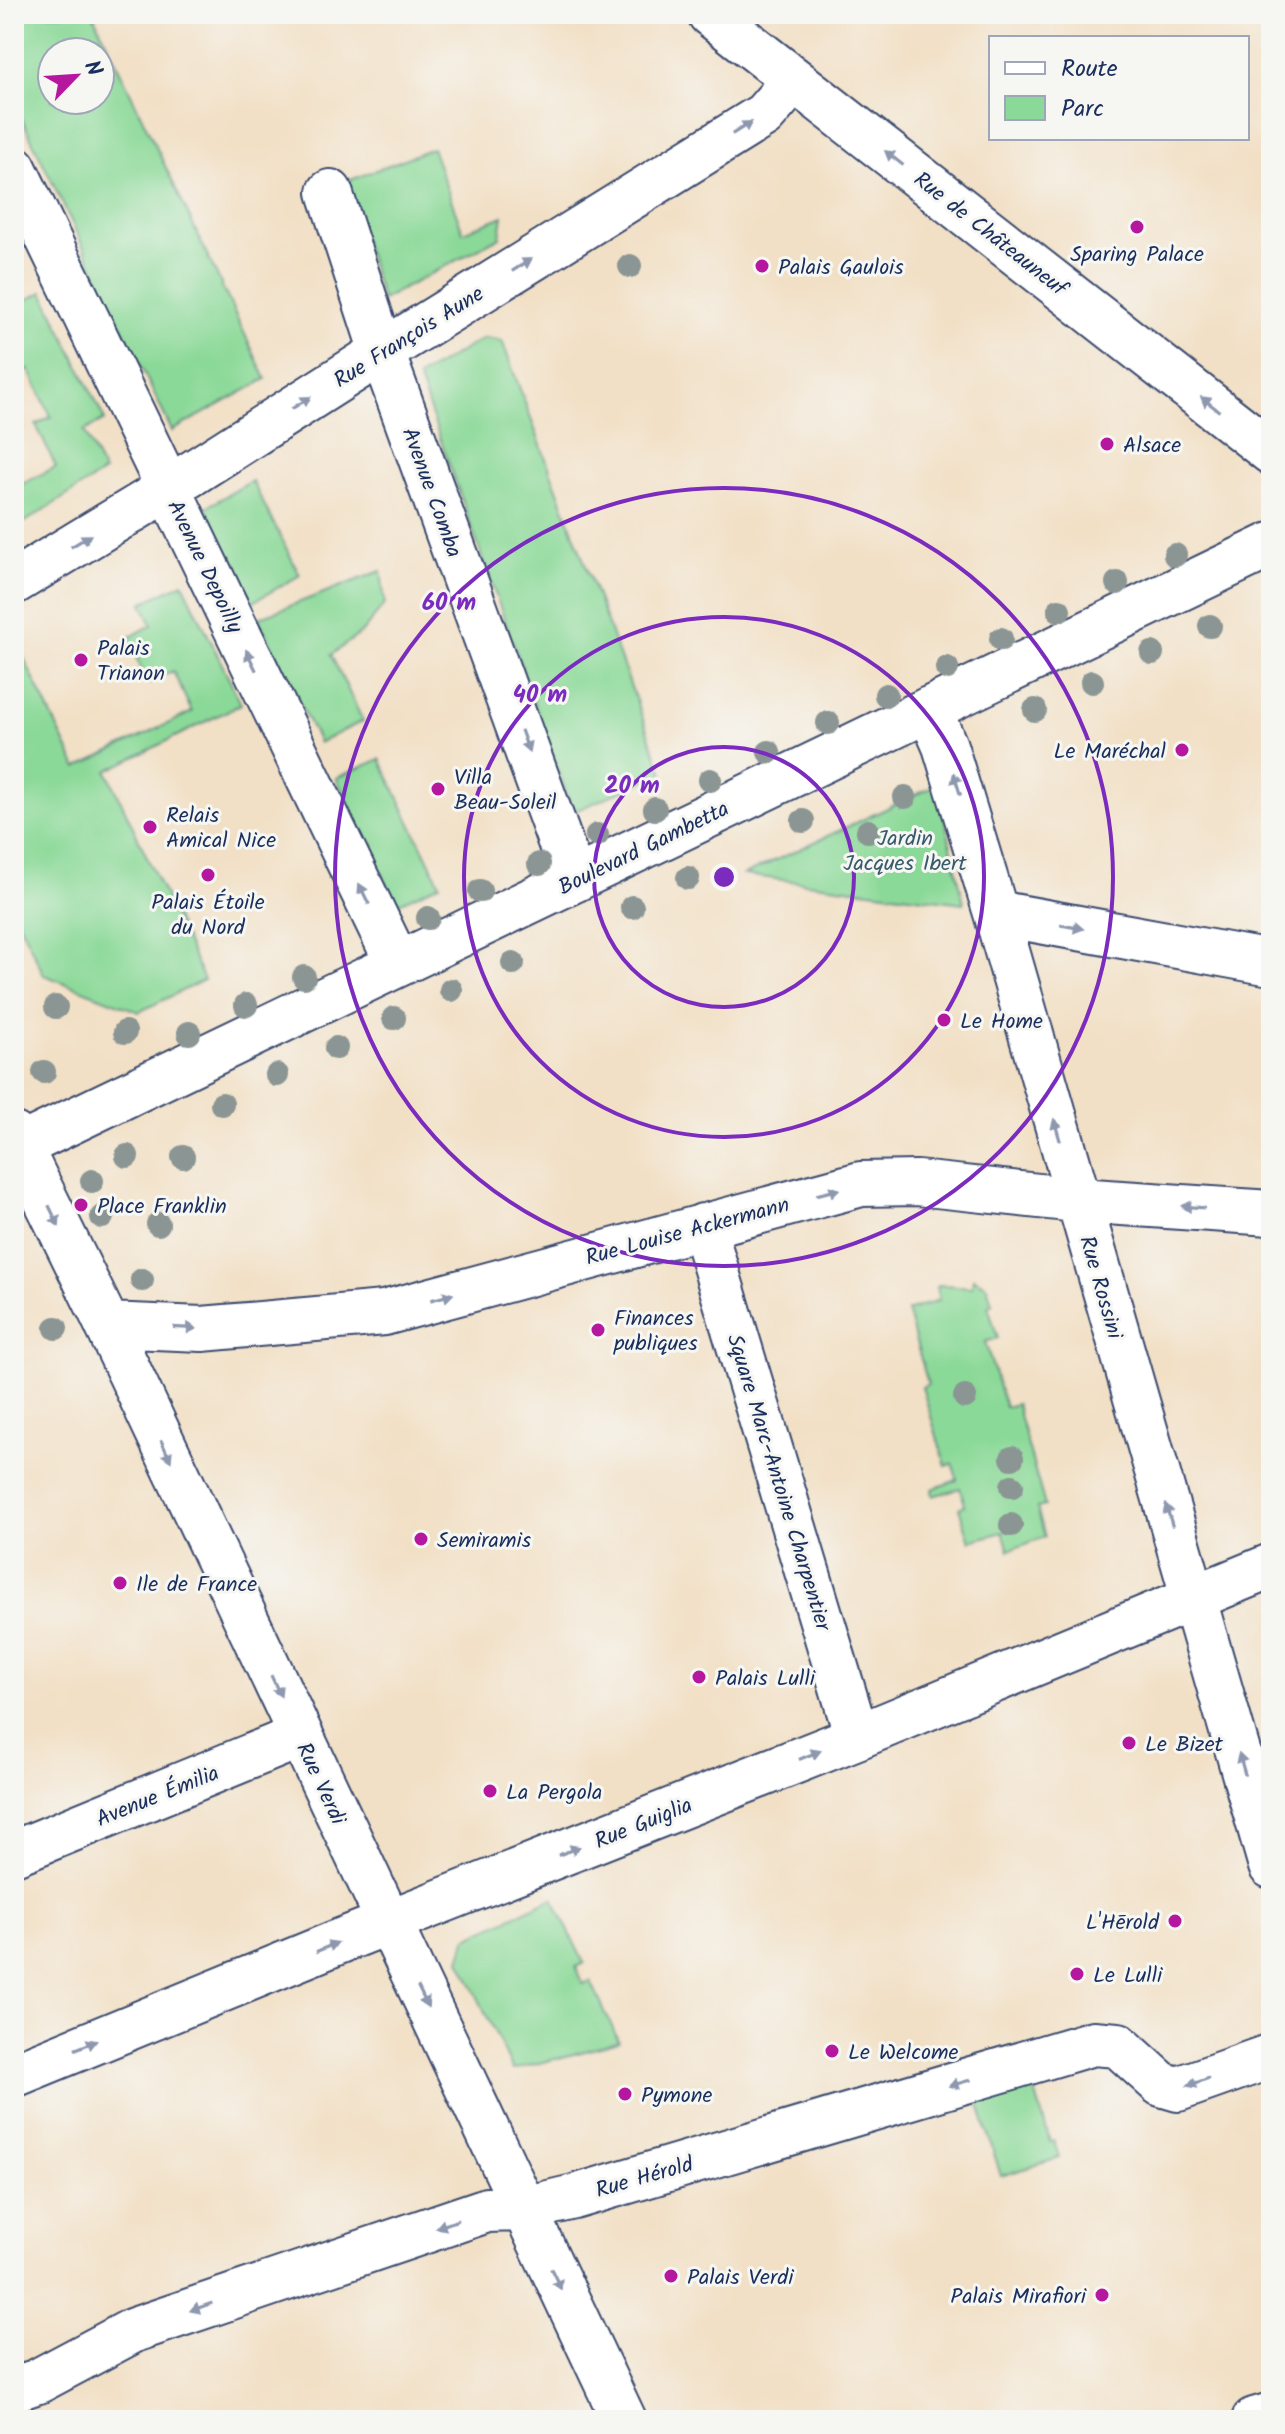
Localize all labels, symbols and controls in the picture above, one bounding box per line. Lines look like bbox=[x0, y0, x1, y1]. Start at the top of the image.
north arrow bbox=[36, 36, 116, 116]
legend bbox=[989, 36, 1249, 140]
text: Route bbox=[1061, 50, 1118, 89]
text: N bbox=[73, 55, 111, 82]
text: Parc bbox=[1061, 90, 1104, 129]
one-way arrow bbox=[732, 121, 753, 136]
one-way arrow bbox=[884, 151, 904, 167]
street label: Rue de Châteauneuf bbox=[905, 164, 1076, 308]
marker: Sparing Palace bbox=[1128, 218, 1146, 236]
place label: Sparing Palace bbox=[1070, 238, 1204, 273]
place label: Palais Gaulois bbox=[778, 251, 904, 286]
marker: Palais Gaulois bbox=[753, 257, 771, 275]
one-way arrow bbox=[511, 258, 532, 273]
street label: Rue François Aune bbox=[327, 278, 492, 398]
one-way arrow bbox=[290, 397, 312, 411]
one-way arrow bbox=[1199, 397, 1220, 413]
street label: Avenue Comba bbox=[391, 423, 470, 563]
place label: Alsace bbox=[1123, 429, 1181, 464]
marker: Alsace bbox=[1098, 435, 1116, 453]
street label: Avenue Depoilly bbox=[156, 494, 251, 640]
one-way arrow bbox=[70, 534, 92, 548]
text: 60 m bbox=[422, 584, 476, 623]
place label: Palais Trianon bbox=[97, 632, 165, 692]
one-way arrow bbox=[244, 648, 258, 671]
marker: Palais Trianon bbox=[72, 651, 90, 669]
text: 40 m bbox=[513, 676, 567, 715]
one-way arrow bbox=[519, 729, 531, 753]
place label: Le Maréchal bbox=[1053, 735, 1167, 770]
marker: Le Maréchal bbox=[1173, 741, 1191, 759]
place label: Villa Beau-Soleil bbox=[454, 761, 557, 821]
text: 20 m bbox=[604, 767, 660, 806]
one-way arrow bbox=[950, 772, 962, 796]
marker: Villa Beau-Soleil bbox=[429, 780, 447, 798]
street label: Boulevard Gambetta bbox=[553, 793, 736, 906]
place label: Relais Amical Nice bbox=[166, 799, 276, 859]
marker: Relais Amical Nice bbox=[141, 818, 159, 836]
park label: Jardin Jacques Ibert bbox=[843, 822, 967, 882]
centre of rings bbox=[710, 863, 738, 891]
marker: Palais Étoile du Nord bbox=[199, 866, 217, 884]
one-way arrow bbox=[357, 882, 371, 906]
place label: Palais Étoile du Nord bbox=[151, 886, 265, 946]
one-way arrow bbox=[1060, 921, 1085, 933]
place label: Le Home bbox=[960, 1005, 1043, 1040]
marker: Le Home bbox=[935, 1011, 953, 1029]
one-way arrow bbox=[1050, 1118, 1063, 1142]
one-way arrow bbox=[816, 1185, 841, 1198]
street label: Rue Louise Ackermann bbox=[582, 1188, 794, 1276]
place label: Place Franklin bbox=[97, 1190, 227, 1225]
marker: Place Franklin bbox=[72, 1196, 90, 1214]
one-way arrow bbox=[1180, 1200, 1205, 1213]
one-way arrow bbox=[47, 1205, 60, 1228]
street label: Rue Rossini bbox=[1068, 1232, 1131, 1344]
one-way arrow bbox=[430, 1291, 455, 1303]
place label: Finances publiques bbox=[613, 1302, 698, 1362]
marker: Finances publiques bbox=[589, 1321, 607, 1339]
one-way arrow bbox=[173, 1322, 198, 1335]
street label: Square Marc-Antoine Charpentier bbox=[716, 1330, 840, 1637]
one-way arrow bbox=[159, 1439, 173, 1462]
one-way arrow bbox=[1162, 1502, 1175, 1526]
place label: Semiramis bbox=[437, 1524, 532, 1559]
marker: Semiramis bbox=[412, 1530, 430, 1548]
place label: Ile de France bbox=[136, 1568, 257, 1603]
marker: Ile de France bbox=[111, 1574, 129, 1592]
place label: Palais Lulli bbox=[715, 1662, 816, 1697]
marker: Palais Lulli bbox=[690, 1668, 708, 1686]
one-way arrow bbox=[270, 1674, 283, 1698]
place label: Le Bizet bbox=[1145, 1728, 1224, 1763]
marker: Le Bizet bbox=[1120, 1734, 1138, 1752]
street label: Rue Verdi bbox=[285, 1737, 354, 1832]
one-way arrow bbox=[798, 1749, 822, 1762]
one-way arrow bbox=[1235, 1752, 1247, 1777]
street label: Avenue Émilia bbox=[91, 1757, 225, 1838]
place label: La Pergola bbox=[506, 1776, 602, 1811]
marker: La Pergola bbox=[481, 1782, 499, 1800]
street label: Rue Guiglia bbox=[590, 1789, 698, 1860]
one-way arrow bbox=[557, 1845, 581, 1858]
place label: L'Hērold bbox=[1086, 1906, 1160, 1941]
marker: L'Hērold bbox=[1166, 1912, 1184, 1930]
one-way arrow bbox=[315, 1940, 339, 1953]
place label: Le Lulli bbox=[1093, 1959, 1163, 1994]
marker: Le Lulli bbox=[1068, 1965, 1086, 1983]
one-way arrow bbox=[416, 1986, 430, 2009]
place label: Le Welcome bbox=[848, 2036, 958, 2071]
one-way arrow bbox=[74, 2039, 98, 2052]
marker: Le Welcome bbox=[823, 2042, 841, 2060]
one-way arrow bbox=[948, 2077, 972, 2090]
one-way arrow bbox=[1185, 2077, 1209, 2089]
place label: Pymone bbox=[641, 2079, 712, 2114]
marker: Pymone bbox=[616, 2085, 634, 2103]
street label: Rue Hérold bbox=[592, 2147, 699, 2209]
one-way arrow bbox=[435, 2218, 459, 2230]
place label: Palais Verdi bbox=[687, 2261, 794, 2296]
marker: Palais Verdi bbox=[662, 2267, 680, 2285]
one-way arrow bbox=[549, 2268, 563, 2291]
place label: Palais Mirafiori bbox=[950, 2280, 1087, 2315]
marker: Palais Mirafiori bbox=[1093, 2286, 1111, 2304]
one-way arrow bbox=[189, 2302, 213, 2314]

